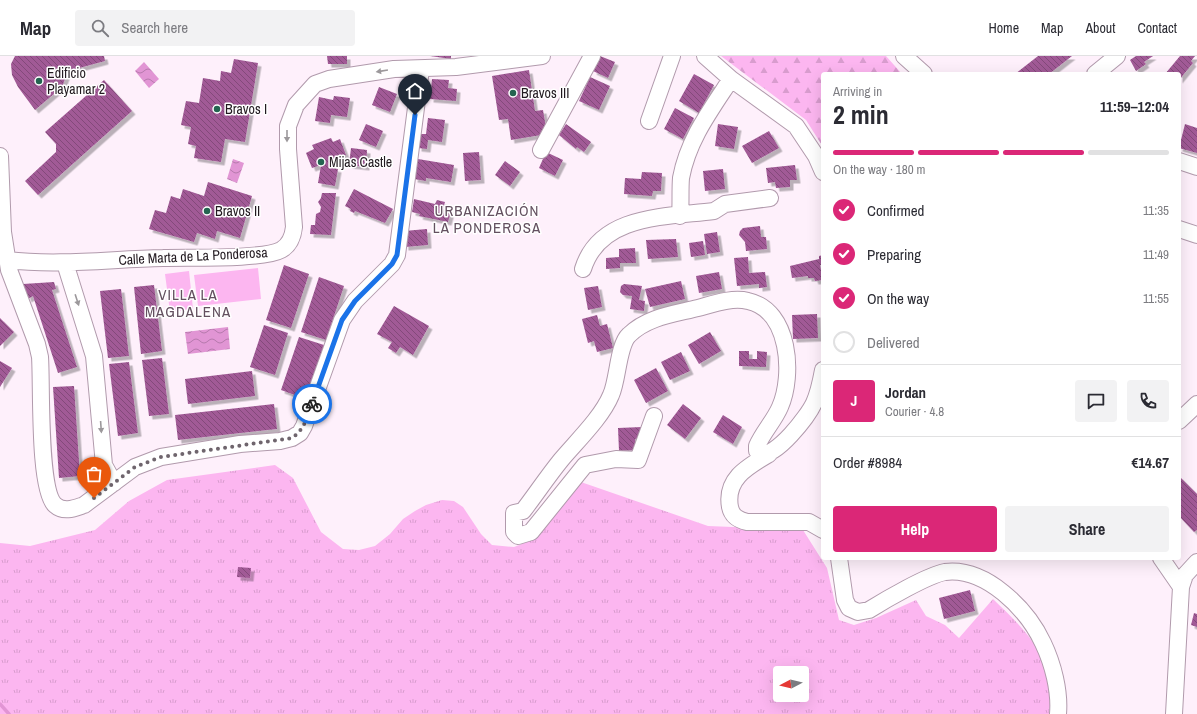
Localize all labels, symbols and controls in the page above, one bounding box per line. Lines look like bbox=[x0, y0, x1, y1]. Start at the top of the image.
search box bbox=[75, 10, 355, 46]
text: Map bbox=[20, 15, 51, 41]
icon: search bbox=[89, 17, 111, 39]
text: Search here bbox=[121, 17, 188, 38]
text: Home bbox=[988, 19, 1019, 37]
text: Map bbox=[1041, 19, 1063, 37]
text: About bbox=[1085, 19, 1115, 37]
text: Contact bbox=[1137, 19, 1177, 37]
place label: Edificio Playamar 2 bbox=[47, 64, 105, 98]
one-way arrow bbox=[376, 68, 388, 74]
pin bbox=[398, 74, 432, 115]
marker: Edificio Playamar 2 bbox=[34, 76, 44, 86]
icon: home bbox=[404, 80, 426, 102]
text: Arriving in bbox=[833, 83, 882, 100]
place label: Bravos III bbox=[521, 84, 570, 102]
marker: Bravos III bbox=[508, 88, 518, 98]
text: 11:59–12:04 bbox=[1100, 96, 1169, 117]
text: 2 min bbox=[833, 97, 889, 132]
place label: Bravos I bbox=[225, 100, 267, 118]
marker: Bravos I bbox=[212, 104, 222, 114]
one-way arrow bbox=[284, 130, 290, 143]
place label: Mijas Castle bbox=[329, 153, 392, 171]
marker: Mijas Castle bbox=[316, 157, 326, 167]
text: On the way · 180 m bbox=[833, 161, 925, 178]
icon: check bbox=[833, 199, 855, 221]
district label: URBANIZACIÓN LA PONDEROSA bbox=[433, 200, 541, 238]
text: Confirmed bbox=[867, 200, 924, 221]
place label: Bravos II bbox=[215, 202, 260, 220]
text: 11:35 bbox=[1143, 202, 1169, 219]
marker: Bravos II bbox=[202, 206, 212, 216]
street label: Calle Marta de La Ponderosa bbox=[118, 243, 269, 269]
icon: check bbox=[833, 243, 855, 265]
text: Preparing bbox=[867, 244, 921, 265]
text: 11:49 bbox=[1143, 246, 1169, 263]
district label: VILLA LA MAGDALENA bbox=[145, 284, 231, 322]
icon: check bbox=[833, 287, 855, 309]
text: On the way bbox=[867, 288, 929, 309]
text: 11:55 bbox=[1143, 290, 1169, 307]
one-way arrow bbox=[74, 295, 80, 307]
text: Delivered bbox=[867, 332, 920, 353]
button: chat bbox=[1075, 380, 1117, 422]
button: phone bbox=[1127, 380, 1169, 422]
text: Jordan bbox=[885, 382, 926, 403]
courier bbox=[292, 384, 332, 424]
text: J bbox=[851, 390, 857, 411]
icon: bike bbox=[301, 393, 323, 415]
text: Courier · 4.8 bbox=[885, 403, 944, 420]
one-way arrow bbox=[97, 421, 104, 433]
text: Order #8984 bbox=[833, 452, 902, 473]
text: €14.67 bbox=[1131, 452, 1169, 473]
pin bbox=[77, 457, 111, 498]
icon: bag bbox=[83, 463, 105, 485]
button: Help bbox=[833, 506, 997, 552]
button: Share bbox=[1005, 506, 1169, 552]
north arrow bbox=[773, 666, 809, 702]
map controls bbox=[773, 666, 809, 702]

